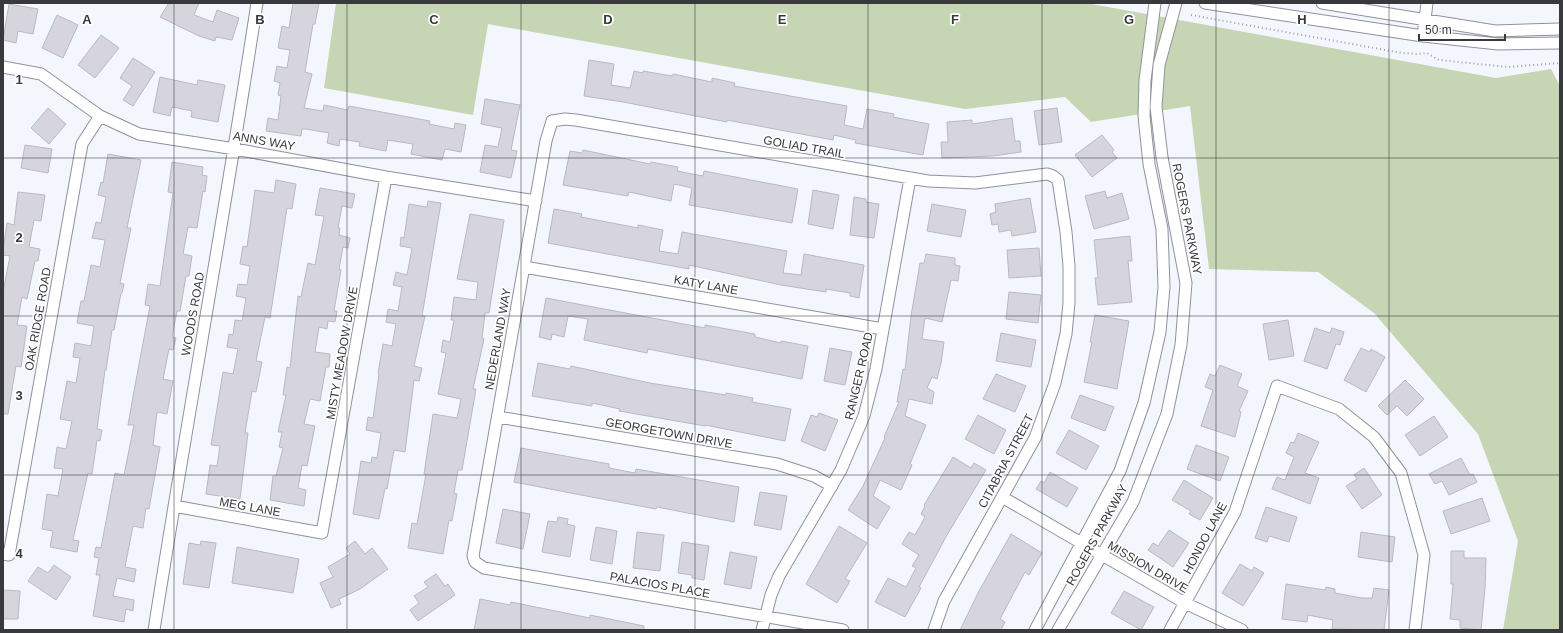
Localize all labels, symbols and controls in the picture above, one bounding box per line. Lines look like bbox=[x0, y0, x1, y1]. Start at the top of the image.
text: A bbox=[82, 12, 92, 27]
text: B bbox=[255, 12, 265, 27]
text: C bbox=[429, 12, 439, 27]
text: D bbox=[603, 12, 613, 27]
text: E bbox=[778, 12, 787, 27]
text: F bbox=[951, 12, 959, 27]
text: G bbox=[1124, 12, 1134, 27]
text: H bbox=[1297, 12, 1307, 27]
scale bar bbox=[1419, 16, 1505, 42]
text: 50 m bbox=[1425, 23, 1452, 37]
text: 1 bbox=[15, 72, 23, 87]
street label: ANNS WAY bbox=[232, 129, 296, 153]
street label: GOLIAD TRAIL bbox=[762, 133, 846, 161]
street label: ROGERS PARKWAY bbox=[1169, 162, 1205, 276]
text: 2 bbox=[15, 230, 23, 245]
street label: OAK RIDGE ROAD bbox=[22, 266, 54, 372]
street label: WOODS ROAD bbox=[179, 271, 207, 357]
street label: KATY LANE bbox=[673, 272, 739, 298]
street label: MISTY MEADOW DRIVE bbox=[323, 285, 361, 421]
street label: NEDERLAND WAY bbox=[482, 287, 514, 391]
street label: RANGER ROAD bbox=[842, 331, 876, 421]
text: 3 bbox=[15, 388, 23, 403]
street label: CITABRIA STREET bbox=[975, 411, 1037, 510]
street label: GEORGETOWN DRIVE bbox=[604, 415, 734, 451]
street label: ROGERS PARKWAY bbox=[1063, 482, 1131, 588]
street label: MEG LANE bbox=[218, 495, 282, 519]
street label: HONDO LANE bbox=[1180, 500, 1230, 576]
street label: MISSION DRIVE bbox=[1105, 538, 1191, 596]
text: 4 bbox=[15, 546, 23, 561]
street label: PALACIOS PLACE bbox=[609, 569, 711, 601]

